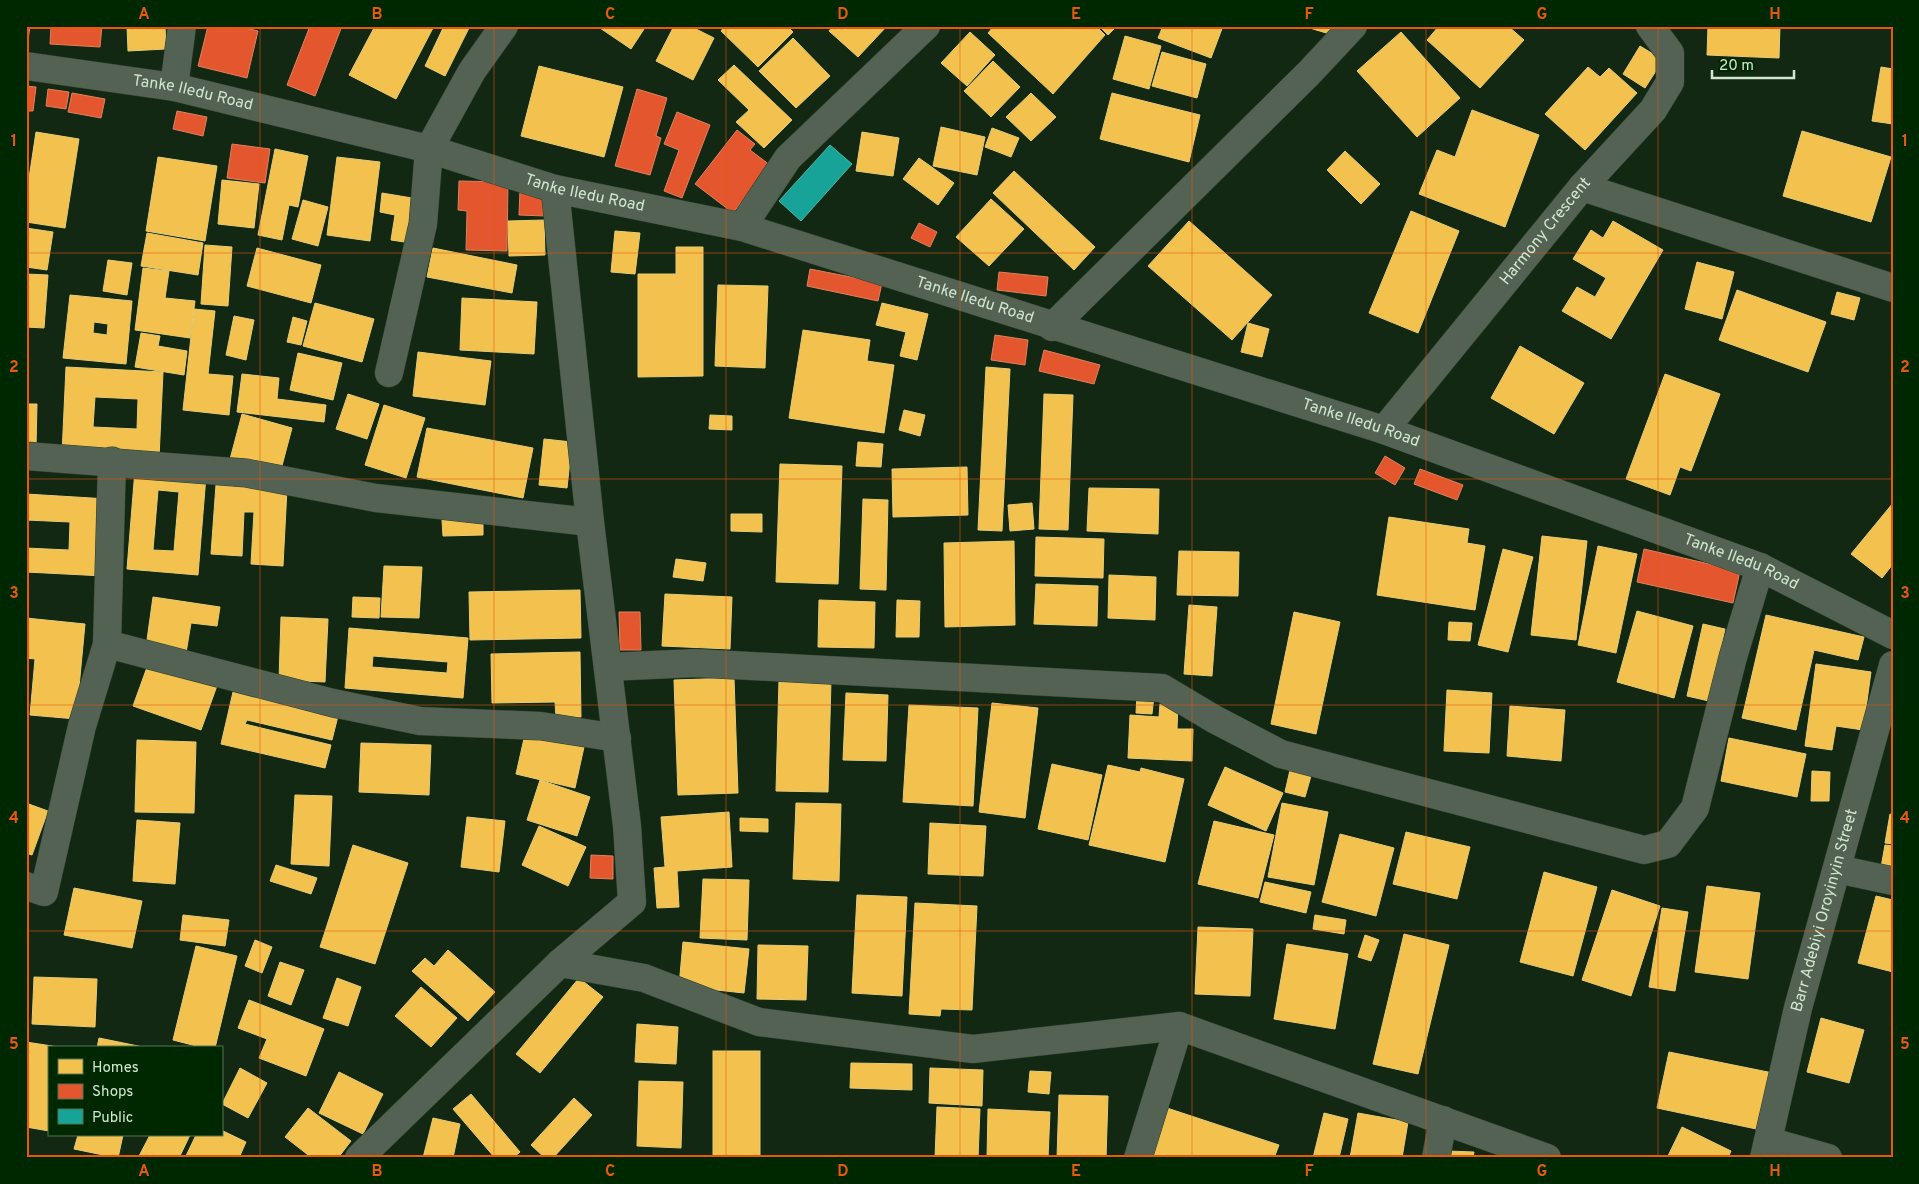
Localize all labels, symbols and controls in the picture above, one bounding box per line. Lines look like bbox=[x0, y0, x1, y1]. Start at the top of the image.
text: A bbox=[138, 5, 150, 25]
text: B bbox=[371, 5, 383, 25]
text: C bbox=[605, 5, 615, 25]
text: D bbox=[837, 5, 849, 25]
text: E bbox=[1071, 5, 1081, 25]
text: F bbox=[1304, 5, 1314, 25]
text: G bbox=[1537, 5, 1547, 25]
text: H bbox=[1769, 5, 1781, 25]
scale bar bbox=[1712, 48, 1794, 80]
text: 20 m bbox=[1719, 57, 1754, 76]
street label: Tanke Iledu Road bbox=[131, 71, 255, 116]
text: 1 bbox=[11, 132, 17, 152]
text: 1 bbox=[1902, 132, 1908, 152]
street label: Tanke Iledu Road bbox=[522, 170, 646, 217]
street label: Harmony Crescent bbox=[1496, 174, 1596, 289]
street label: Tanke Iledu Road bbox=[913, 273, 1036, 329]
text: 2 bbox=[9, 358, 19, 378]
text: 2 bbox=[1900, 358, 1910, 378]
street label: Tanke Iledu Road bbox=[1299, 395, 1422, 452]
street label: Tanke Iledu Road bbox=[1681, 530, 1802, 595]
text: 3 bbox=[9, 584, 19, 604]
text: 3 bbox=[1900, 584, 1910, 604]
street label: Barr Adebiyi Oroyinyin Street bbox=[1787, 807, 1863, 1014]
text: 4 bbox=[9, 809, 19, 829]
text: 4 bbox=[1900, 809, 1910, 829]
text: 5 bbox=[9, 1035, 19, 1055]
text: 5 bbox=[1900, 1035, 1910, 1055]
legend bbox=[48, 1046, 222, 1136]
text: Homes bbox=[92, 1059, 139, 1078]
text: Shops bbox=[92, 1083, 133, 1102]
text: Public bbox=[92, 1109, 133, 1128]
text: A bbox=[138, 1162, 150, 1182]
text: B bbox=[371, 1162, 383, 1182]
text: C bbox=[605, 1162, 615, 1182]
text: D bbox=[837, 1162, 849, 1182]
text: E bbox=[1071, 1162, 1081, 1182]
text: F bbox=[1304, 1162, 1314, 1182]
text: G bbox=[1537, 1162, 1547, 1182]
text: H bbox=[1769, 1162, 1781, 1182]

